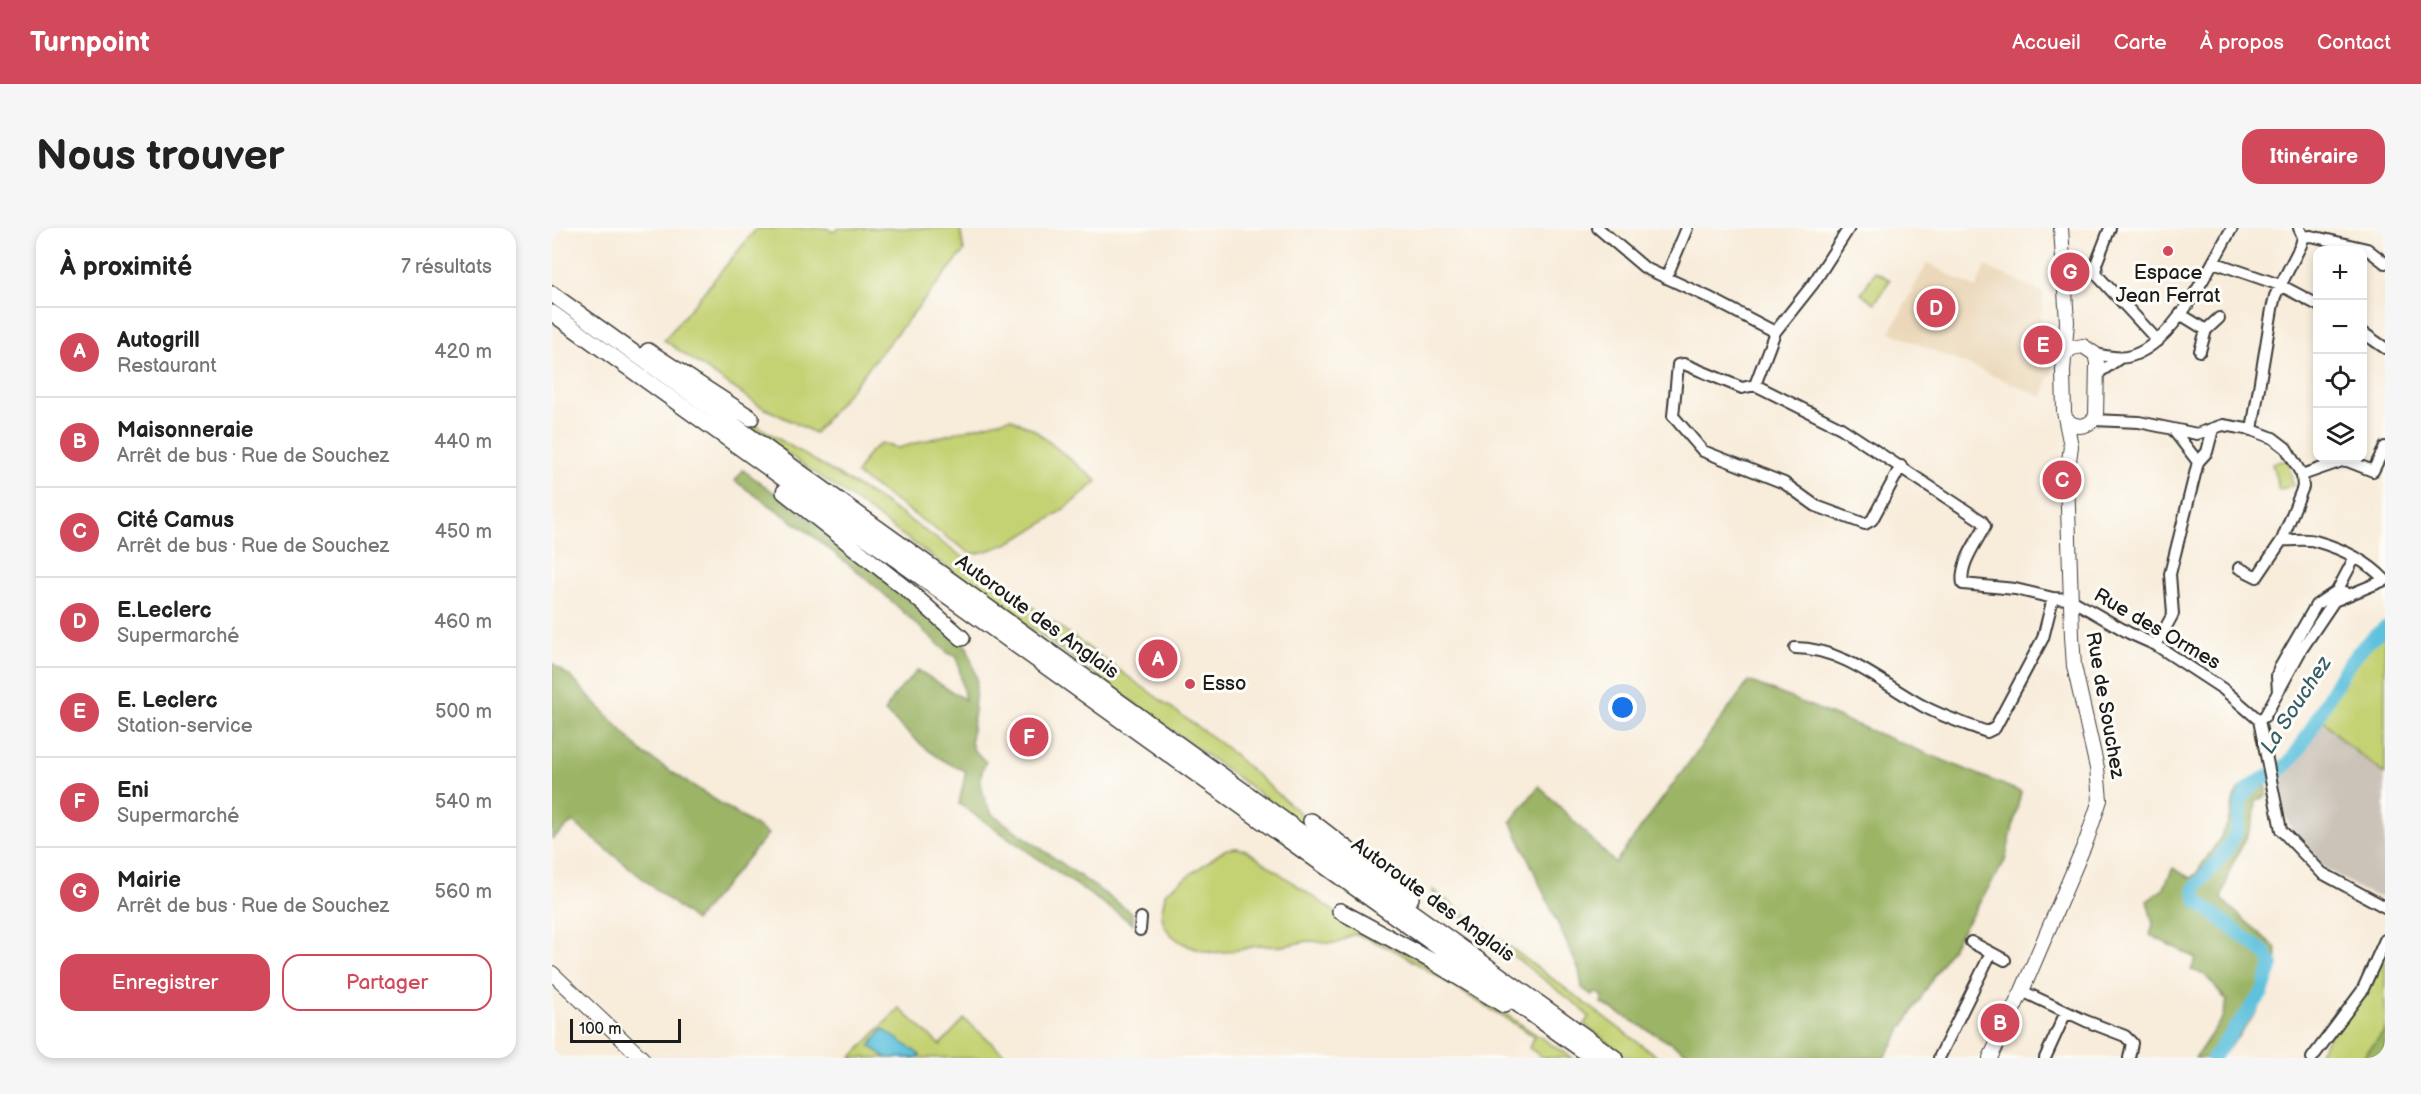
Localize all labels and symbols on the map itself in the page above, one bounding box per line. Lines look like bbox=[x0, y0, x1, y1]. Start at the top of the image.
marker: Espace Jean Ferrat bbox=[2161, 244, 2175, 258]
pin: G bbox=[2050, 250, 2090, 294]
place label: Espace Jean Ferrat bbox=[2116, 261, 2220, 308]
pin: D bbox=[1916, 286, 1956, 331]
pin: E bbox=[2024, 322, 2062, 368]
pin: C bbox=[2042, 458, 2082, 502]
street label: Autoroute des Anglais bbox=[951, 550, 1123, 684]
street label: Rue des Ormes bbox=[2090, 583, 2225, 675]
street label: Rue de Souchez bbox=[2080, 630, 2130, 781]
pin: A bbox=[1138, 636, 1178, 682]
water label: La Souchez bbox=[2255, 652, 2337, 758]
place label: Esso bbox=[1202, 672, 1246, 696]
marker: Esso bbox=[1183, 677, 1197, 691]
your location bbox=[1608, 693, 1637, 722]
pin: F bbox=[1010, 714, 1048, 760]
street label: Autoroute des Anglais bbox=[1347, 833, 1519, 967]
pin: B bbox=[1980, 1000, 2020, 1046]
scale bar bbox=[570, 1016, 681, 1044]

